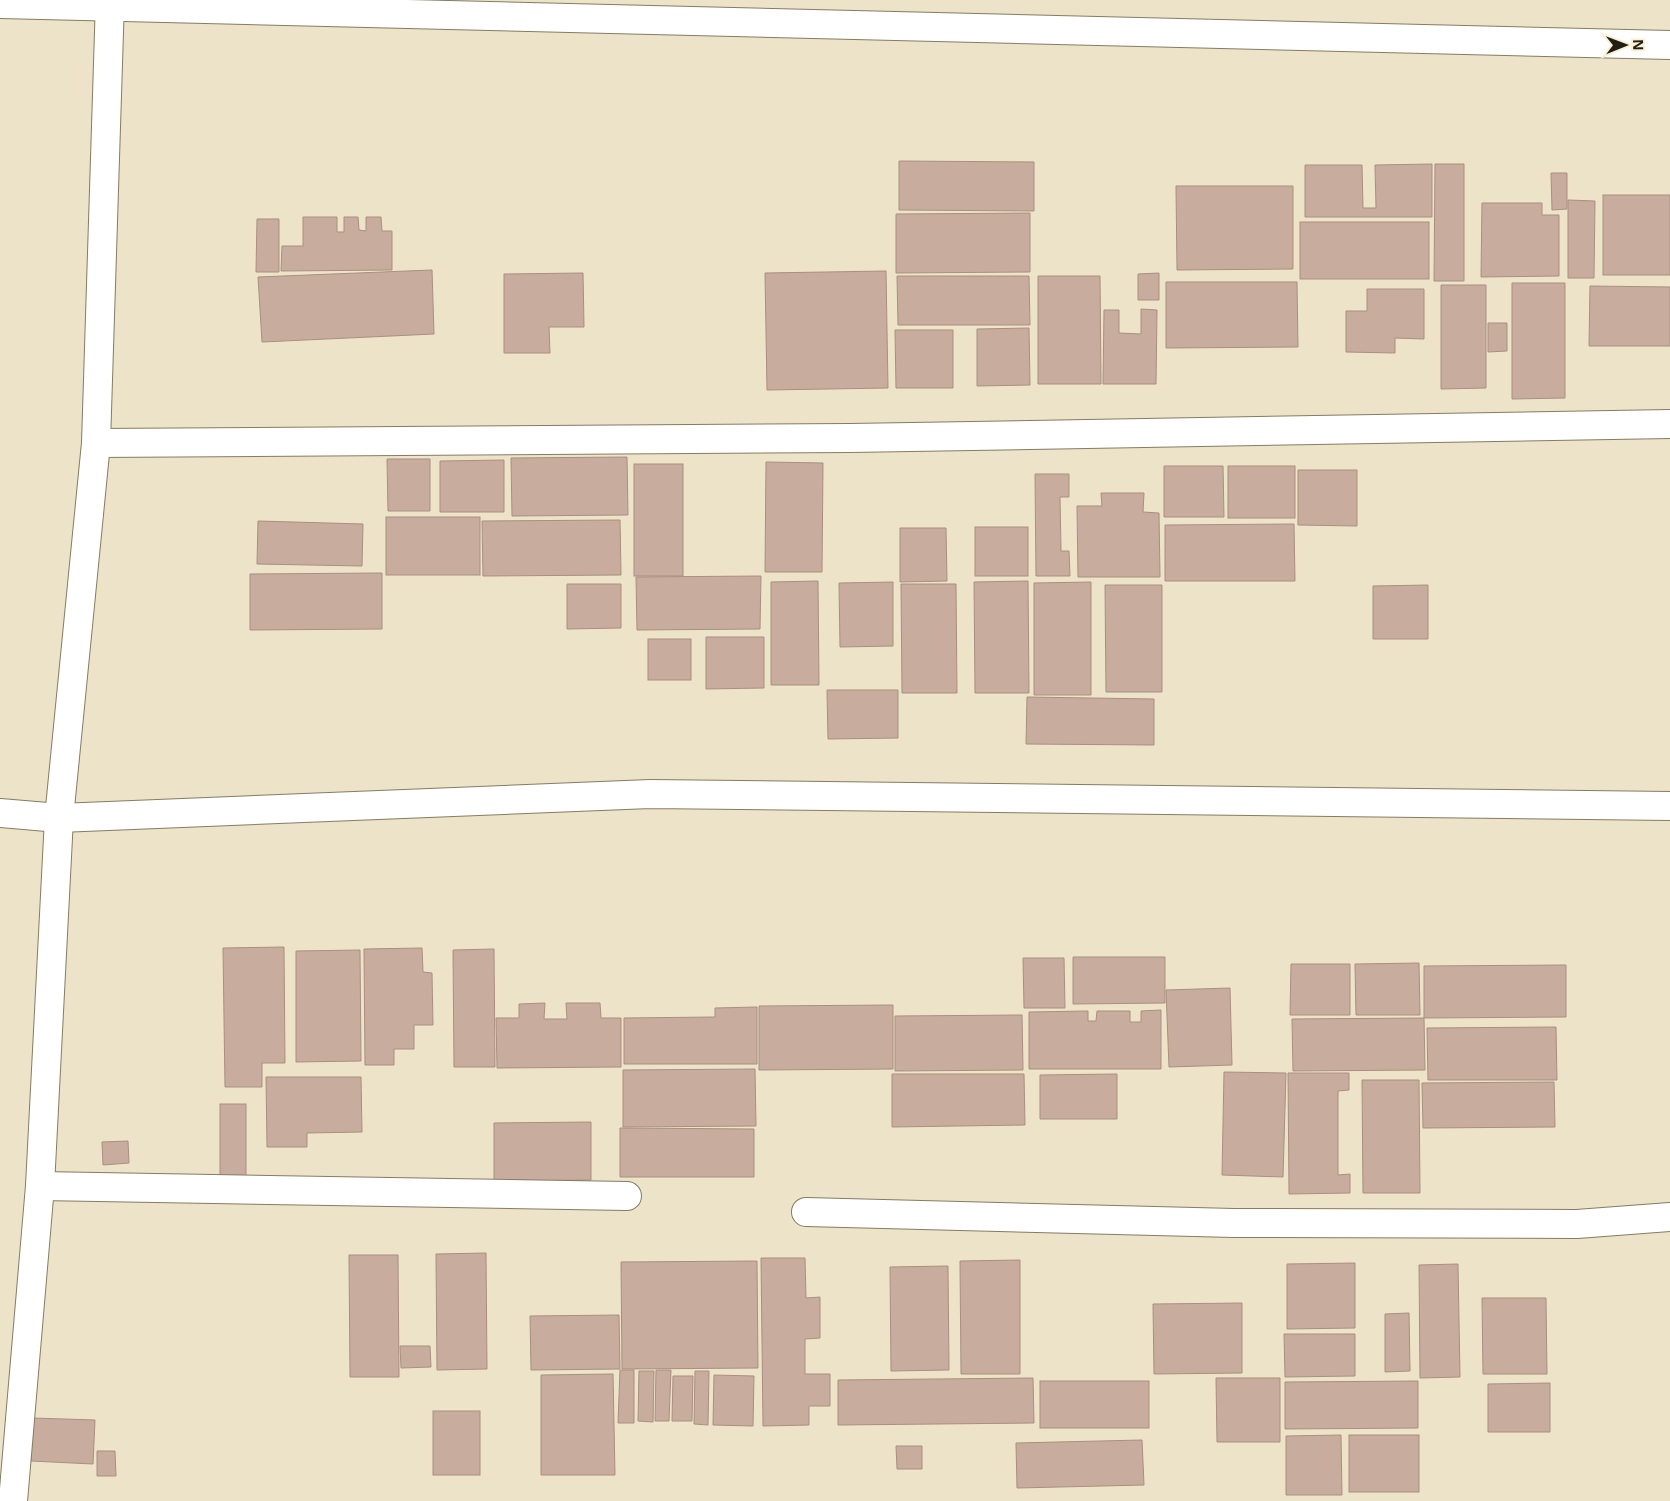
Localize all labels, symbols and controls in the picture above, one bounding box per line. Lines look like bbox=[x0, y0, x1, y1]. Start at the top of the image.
north arrow bbox=[1600, 20, 1650, 70]
text: N bbox=[1629, 39, 1648, 51]

